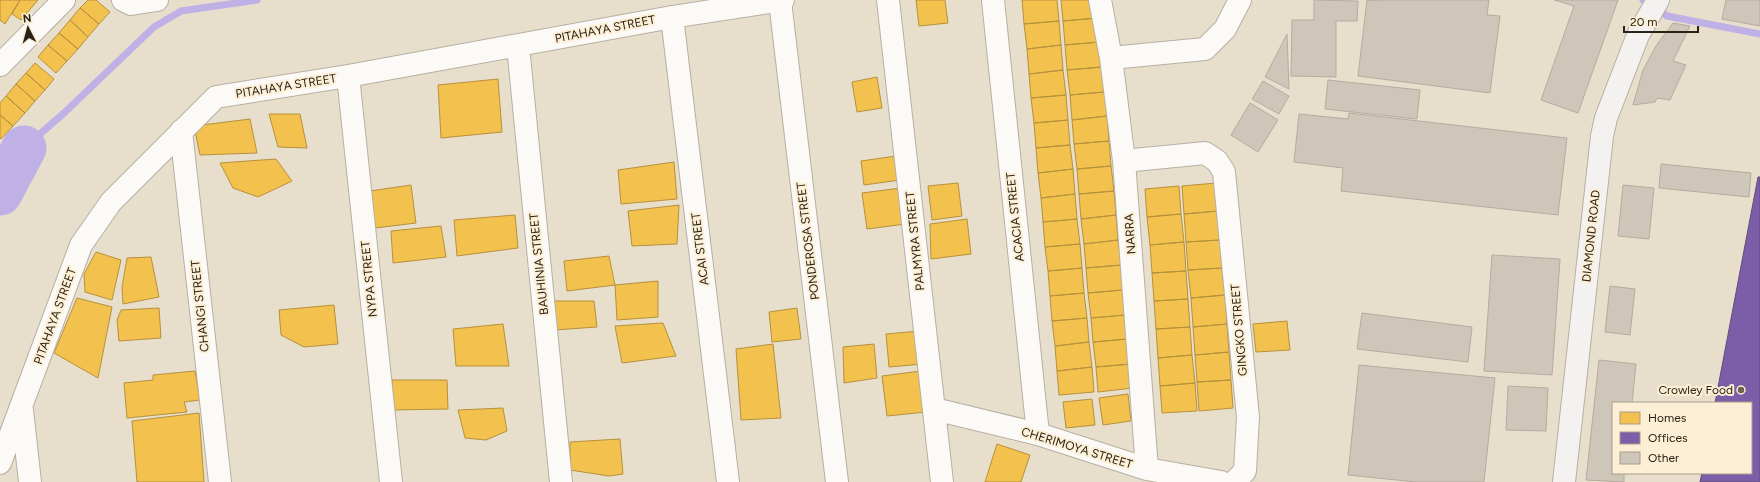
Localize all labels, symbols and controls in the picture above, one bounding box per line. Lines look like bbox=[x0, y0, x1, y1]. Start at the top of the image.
north arrow bbox=[8, 8, 48, 48]
scale bar bbox=[1624, 8, 1698, 34]
text: N bbox=[22, 12, 32, 25]
street label: PITAHAYA STREET bbox=[554, 12, 657, 46]
text: 20 m bbox=[1630, 15, 1658, 29]
street label: PITAHAYA STREET bbox=[235, 71, 338, 101]
street label: ACACIA STREET bbox=[1003, 171, 1027, 262]
street label: PONDEROSA STREET bbox=[794, 181, 822, 301]
street label: DIAMOND ROAD bbox=[1579, 189, 1603, 283]
street label: PALMYRA STREET bbox=[903, 190, 927, 291]
street label: ACAI STREET bbox=[689, 211, 711, 286]
street label: BAUHINIA STREET bbox=[527, 212, 551, 316]
street label: NARRA bbox=[1122, 213, 1138, 255]
street label: NYPA STREET bbox=[358, 240, 380, 318]
street label: CHANGI STREET bbox=[188, 259, 212, 353]
street label: PITAHAYA STREET bbox=[31, 265, 79, 366]
street label: GINGKO STREET bbox=[1228, 283, 1250, 377]
place label: Crowley Food bbox=[1658, 383, 1733, 397]
marker: Crowley Food bbox=[1736, 385, 1746, 395]
legend bbox=[1612, 402, 1752, 474]
text: Homes bbox=[1648, 411, 1687, 425]
street label: CHERIMOYA STREET bbox=[1020, 424, 1135, 472]
text: Offices bbox=[1648, 431, 1688, 445]
text: Other bbox=[1648, 451, 1679, 465]

